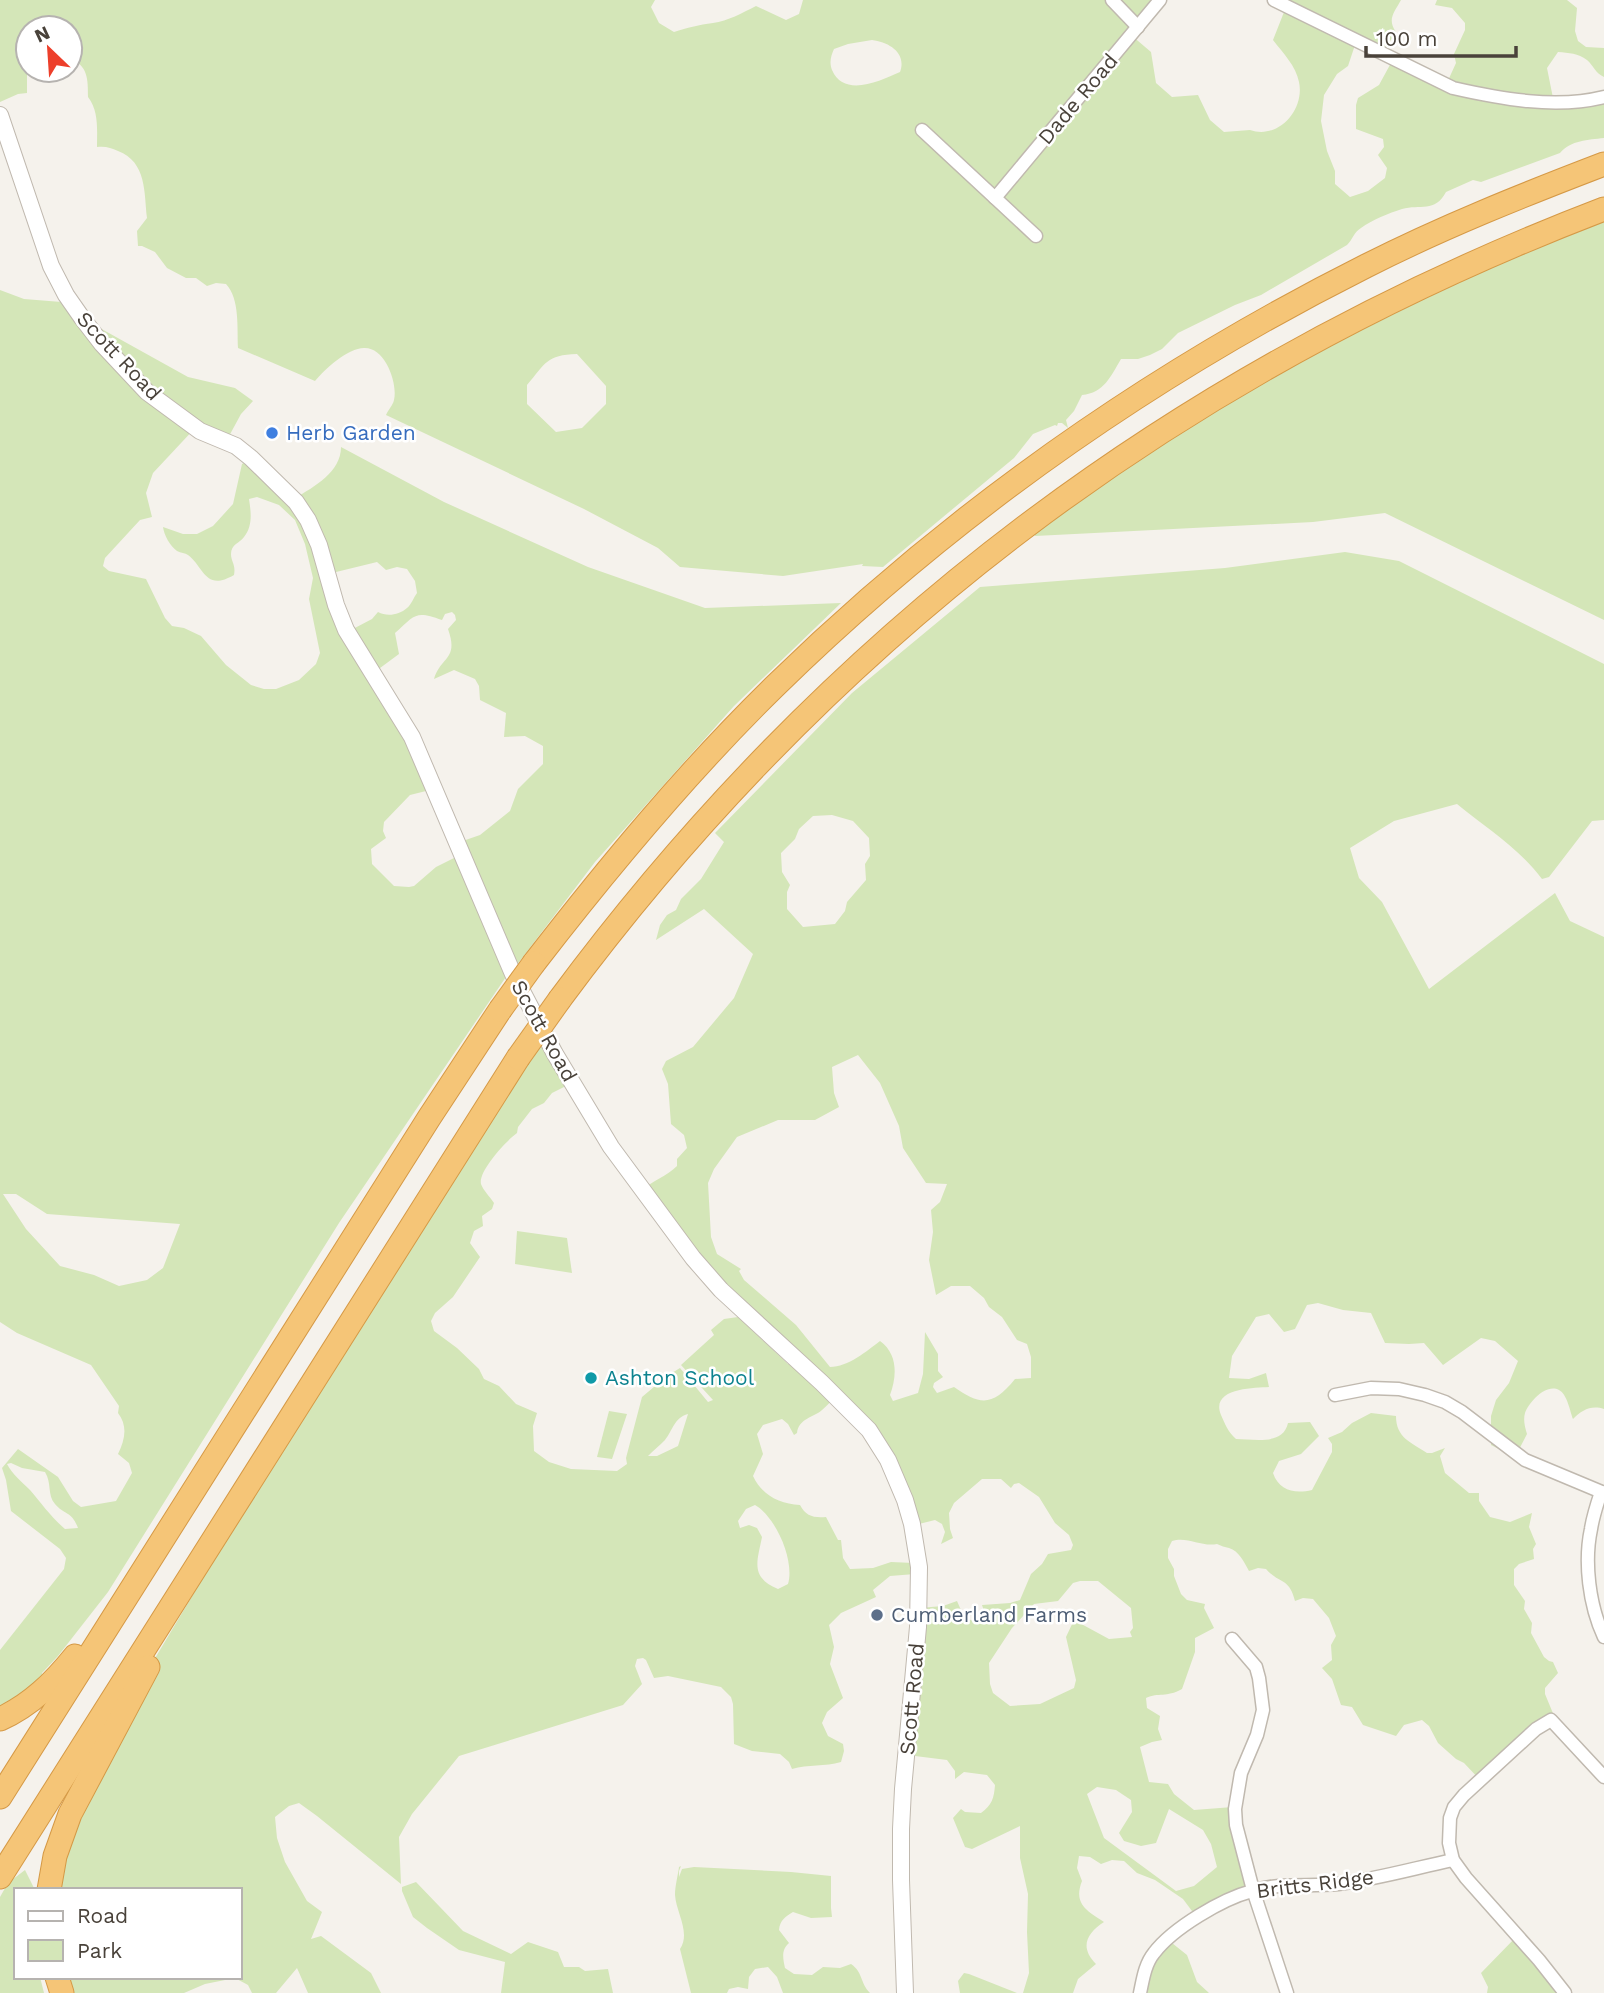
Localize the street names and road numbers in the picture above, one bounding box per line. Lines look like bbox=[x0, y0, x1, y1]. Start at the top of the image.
street label: Dade Road bbox=[1032, 48, 1123, 149]
street label: Scott Road bbox=[72, 306, 167, 405]
street label: Scott Road bbox=[506, 976, 583, 1086]
street label: Scott Road bbox=[894, 1642, 929, 1756]
street label: Britts Ridge bbox=[1255, 1864, 1375, 1903]

